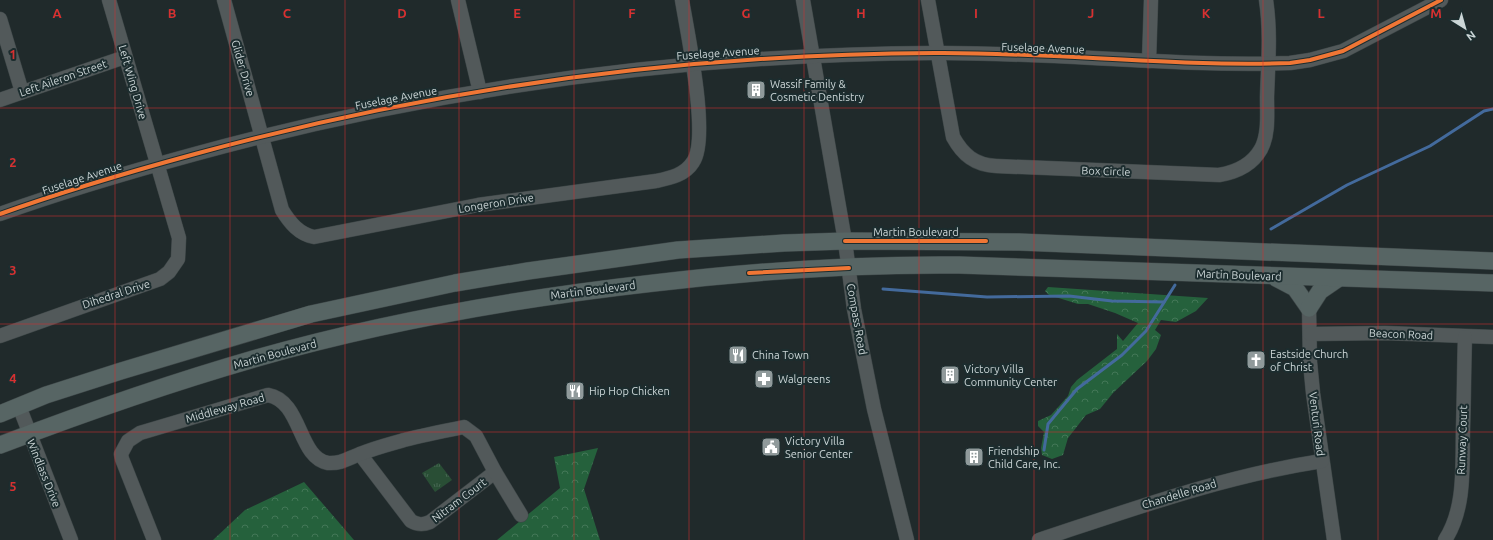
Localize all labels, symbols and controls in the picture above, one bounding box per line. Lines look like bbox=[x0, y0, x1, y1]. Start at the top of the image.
text: A bbox=[52, 6, 62, 20]
text: B bbox=[168, 6, 177, 20]
text: C bbox=[283, 6, 292, 20]
text: D bbox=[397, 6, 407, 20]
text: E bbox=[513, 6, 521, 20]
text: F bbox=[628, 6, 636, 20]
text: G bbox=[742, 6, 751, 20]
text: H bbox=[856, 6, 866, 20]
text: I bbox=[974, 6, 978, 20]
text: J bbox=[1088, 6, 1094, 20]
text: K bbox=[1202, 6, 1211, 20]
text: L bbox=[1317, 6, 1325, 20]
text: M bbox=[1430, 6, 1442, 20]
north arrow bbox=[1445, 8, 1485, 48]
text: N bbox=[1464, 29, 1478, 43]
street label: Glider Drive bbox=[229, 38, 257, 98]
street label: Fuselage Avenue bbox=[1001, 41, 1085, 55]
street label: Left Wing Drive bbox=[117, 43, 149, 121]
street label: Fuselage Avenue bbox=[676, 44, 760, 62]
text: 1 bbox=[9, 47, 17, 61]
street label: Left Aileron Street bbox=[18, 57, 109, 99]
place label: Wassif Family & Cosmetic Dentistry bbox=[770, 78, 865, 103]
building icon: Wassif Family & Cosmetic Dentistry bbox=[745, 79, 767, 101]
street label: Fuselage Avenue bbox=[354, 84, 438, 112]
text: 2 bbox=[9, 155, 17, 169]
street label: Fuselage Avenue bbox=[41, 159, 123, 197]
street label: Box Circle bbox=[1081, 164, 1131, 178]
street label: Longeron Drive bbox=[457, 191, 535, 215]
street label: Martin Boulevard bbox=[873, 226, 959, 238]
text: 3 bbox=[9, 263, 17, 277]
street label: Martin Boulevard bbox=[1196, 268, 1282, 282]
street label: Dihedral Drive bbox=[81, 277, 151, 311]
street label: Martin Boulevard bbox=[550, 279, 636, 301]
street label: Compass Road bbox=[845, 282, 869, 356]
street label: Beacon Road bbox=[1369, 327, 1433, 341]
street label: Martin Boulevard bbox=[232, 337, 318, 371]
restaurant icon: China Town bbox=[727, 344, 749, 366]
place label: Eastside Church of Christ bbox=[1270, 348, 1348, 373]
place label: China Town bbox=[752, 349, 809, 361]
church icon: Eastside Church of Christ bbox=[1245, 349, 1267, 371]
place label: Victory Villa Community Center bbox=[964, 363, 1058, 388]
building icon: Victory Villa Community Center bbox=[939, 364, 961, 386]
pharmacy icon: Walgreens bbox=[753, 368, 775, 390]
text: 4 bbox=[9, 371, 17, 385]
place label: Walgreens bbox=[778, 373, 830, 385]
restaurant icon: Hip Hop Chicken bbox=[564, 380, 586, 402]
place label: Hip Hop Chicken bbox=[589, 385, 670, 397]
street label: Middleway Road bbox=[184, 391, 266, 425]
street label: Venturi Road bbox=[1307, 391, 1327, 457]
street label: Runway Court bbox=[1455, 404, 1469, 475]
place label: Victory Villa Senior Center bbox=[785, 435, 853, 460]
public building icon: Victory Villa Senior Center bbox=[760, 436, 782, 458]
street label: Windlass Drive bbox=[25, 437, 63, 509]
place label: Friendship Child Care, Inc. bbox=[988, 445, 1060, 470]
building icon: Friendship Child Care, Inc. bbox=[963, 446, 985, 468]
street label: Nitram Court bbox=[430, 475, 489, 524]
street label: Chandelle Road bbox=[1140, 477, 1218, 511]
text: 5 bbox=[9, 479, 17, 493]

